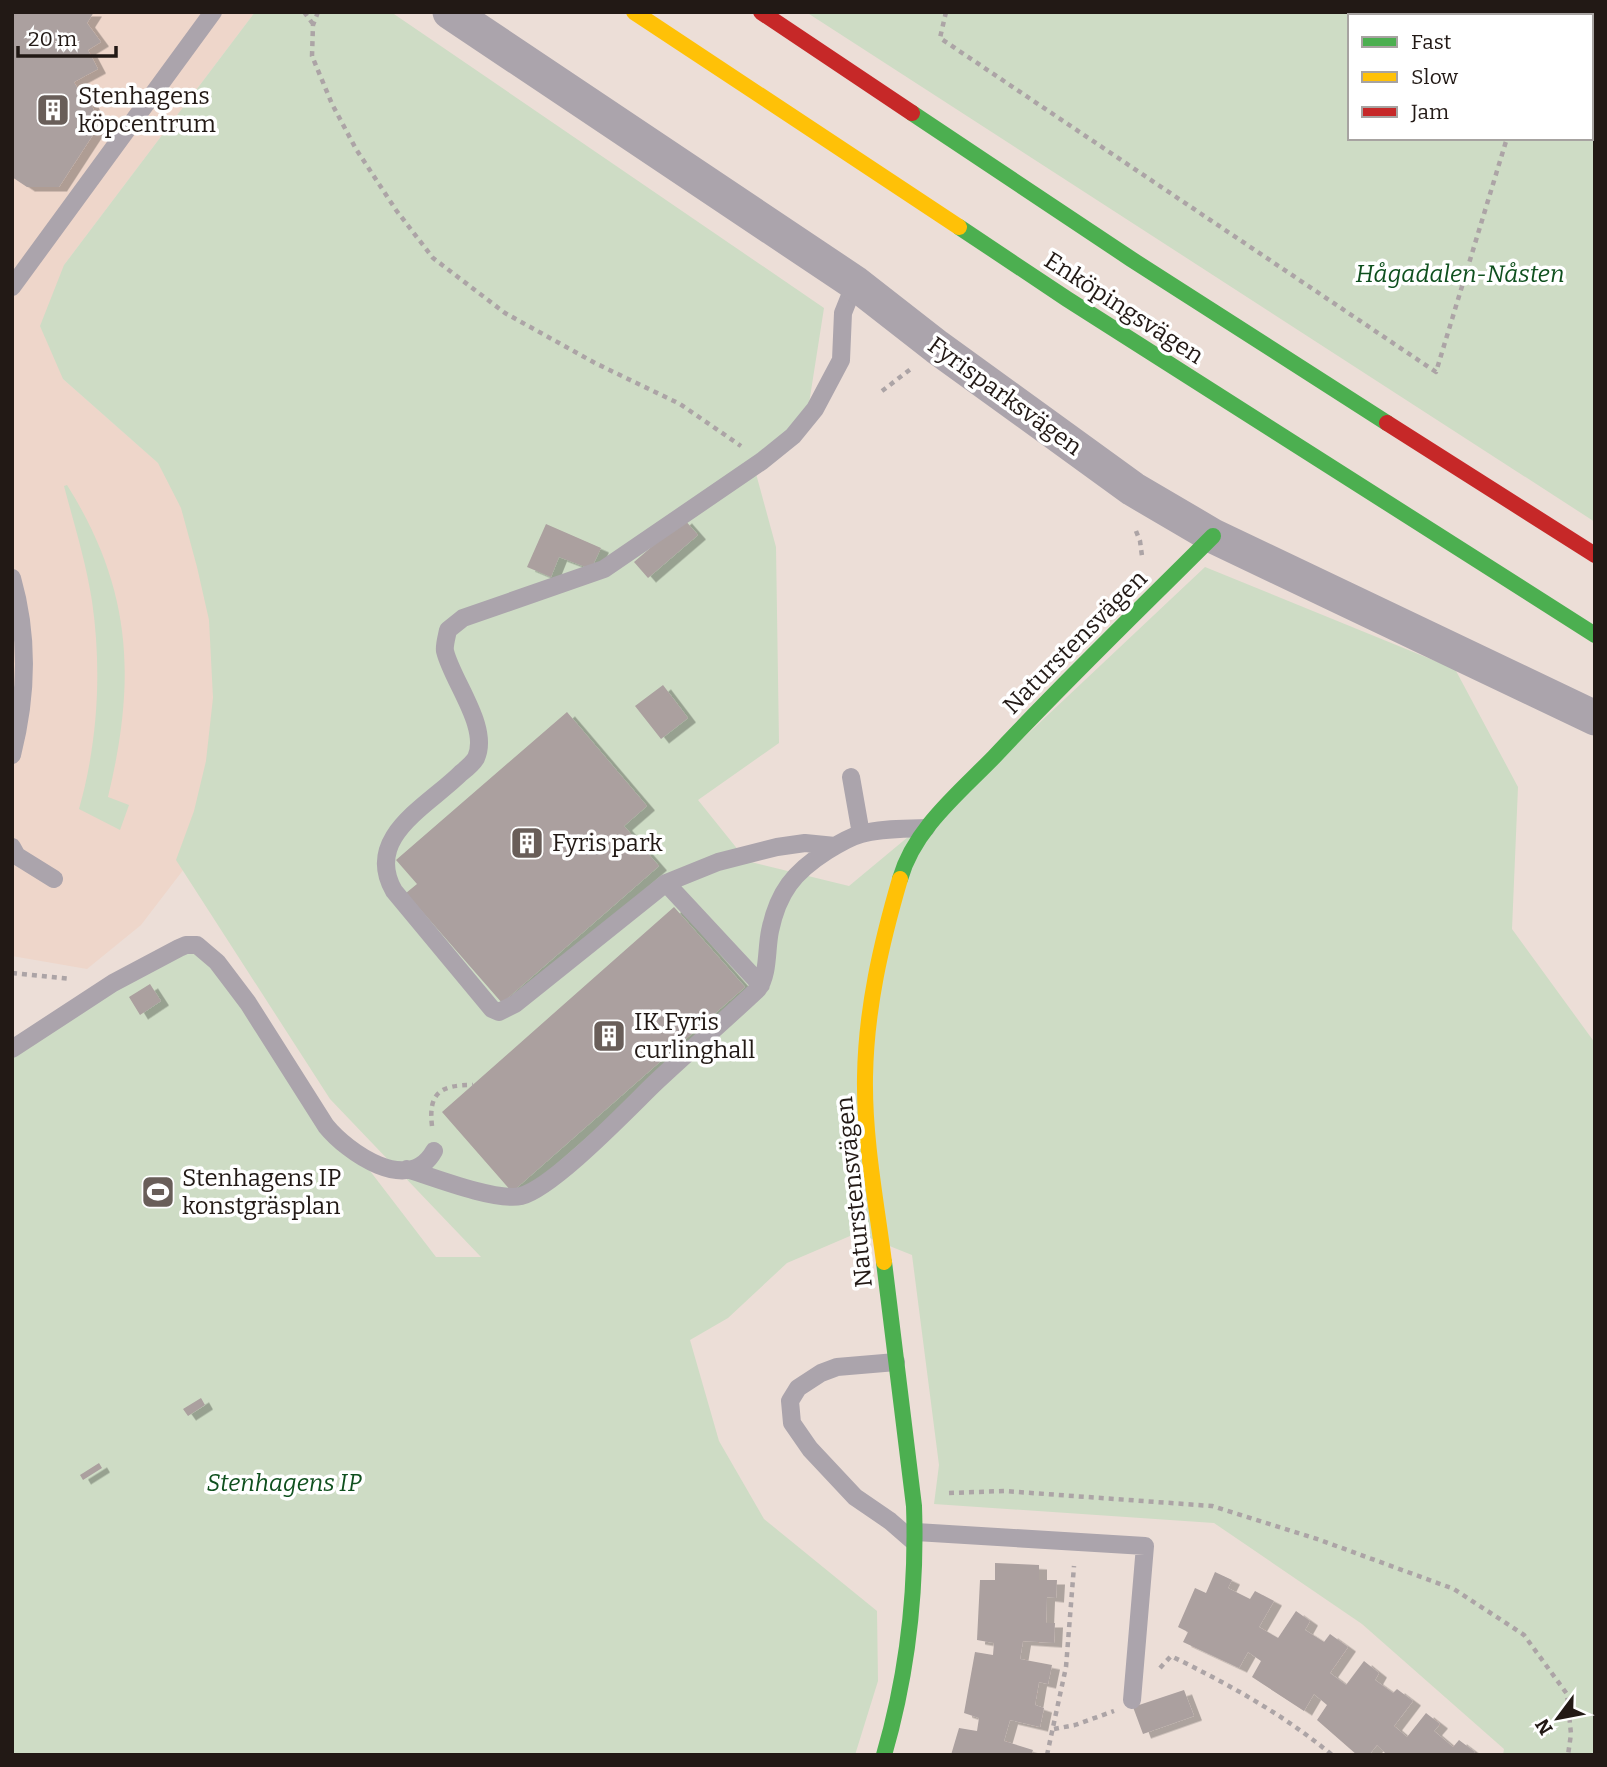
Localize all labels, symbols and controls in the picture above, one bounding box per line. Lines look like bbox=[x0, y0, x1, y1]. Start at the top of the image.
scale bar bbox=[18, 14, 116, 58]
legend bbox=[1348, 14, 1593, 140]
text: 20 m bbox=[28, 26, 77, 52]
text: Fast bbox=[1411, 29, 1452, 55]
text: Slow bbox=[1411, 64, 1458, 90]
place label: Stenhagens köpcentrum bbox=[78, 82, 216, 138]
building icon: Stenhagens köpcentrum bbox=[34, 91, 72, 129]
text: Jam bbox=[1410, 99, 1449, 125]
street label: Enköpingsvägen bbox=[1039, 246, 1209, 370]
park label: Hågadalen-Nåsten bbox=[1356, 260, 1564, 288]
street label: Fyrisparksvägen bbox=[923, 331, 1087, 461]
street label: Naturstensvägen bbox=[997, 564, 1153, 720]
building icon: Fyris park bbox=[508, 824, 546, 862]
place label: Fyris park bbox=[552, 829, 663, 857]
place label: IK Fyris curlinghall bbox=[634, 1008, 755, 1064]
building icon: IK Fyris curlinghall bbox=[590, 1017, 628, 1055]
street label: Naturstensvägen bbox=[830, 1095, 878, 1289]
place label: Stenhagens IP konstgräsplan bbox=[182, 1164, 341, 1220]
sports icon: Stenhagens IP konstgräsplan bbox=[139, 1173, 177, 1211]
park label: Stenhagens IP bbox=[206, 1469, 362, 1497]
north arrow bbox=[1523, 1683, 1593, 1753]
text: N bbox=[1530, 1714, 1558, 1739]

